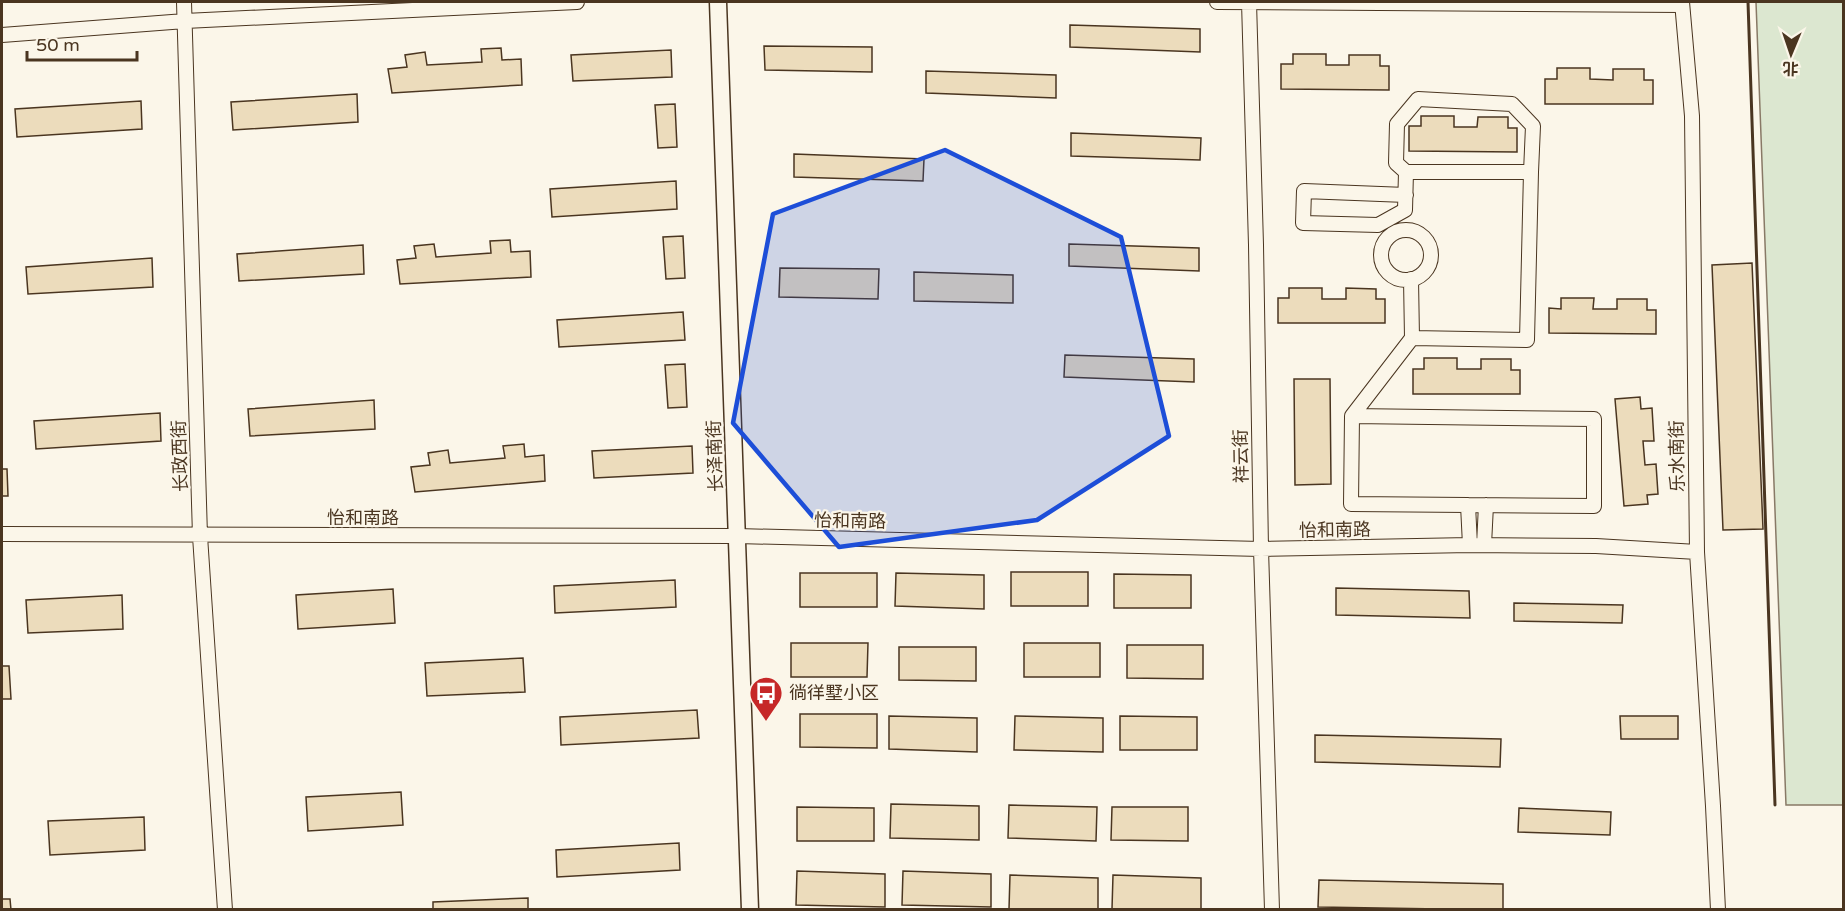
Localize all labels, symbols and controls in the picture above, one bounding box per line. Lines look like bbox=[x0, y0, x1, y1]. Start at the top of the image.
scale bar bbox=[27, 24, 136, 62]
north arrow bbox=[1761, 24, 1821, 84]
text: 50 m bbox=[36, 34, 80, 56]
text: 北 bbox=[1782, 58, 1799, 78]
street label: 长政西街 bbox=[168, 420, 192, 492]
street label: 长泽南街 bbox=[703, 420, 727, 492]
street label: 乐水南街 bbox=[1665, 420, 1689, 492]
street label: 祥云街 bbox=[1230, 429, 1252, 483]
street label: 怡和南路 bbox=[327, 507, 399, 529]
street label: 怡和南路 bbox=[814, 509, 886, 533]
street label: 怡和南路 bbox=[1299, 518, 1371, 542]
bus stop icon: 徜徉墅小区 bbox=[748, 675, 784, 722]
place label: 徜徉墅小区 bbox=[789, 682, 879, 704]

